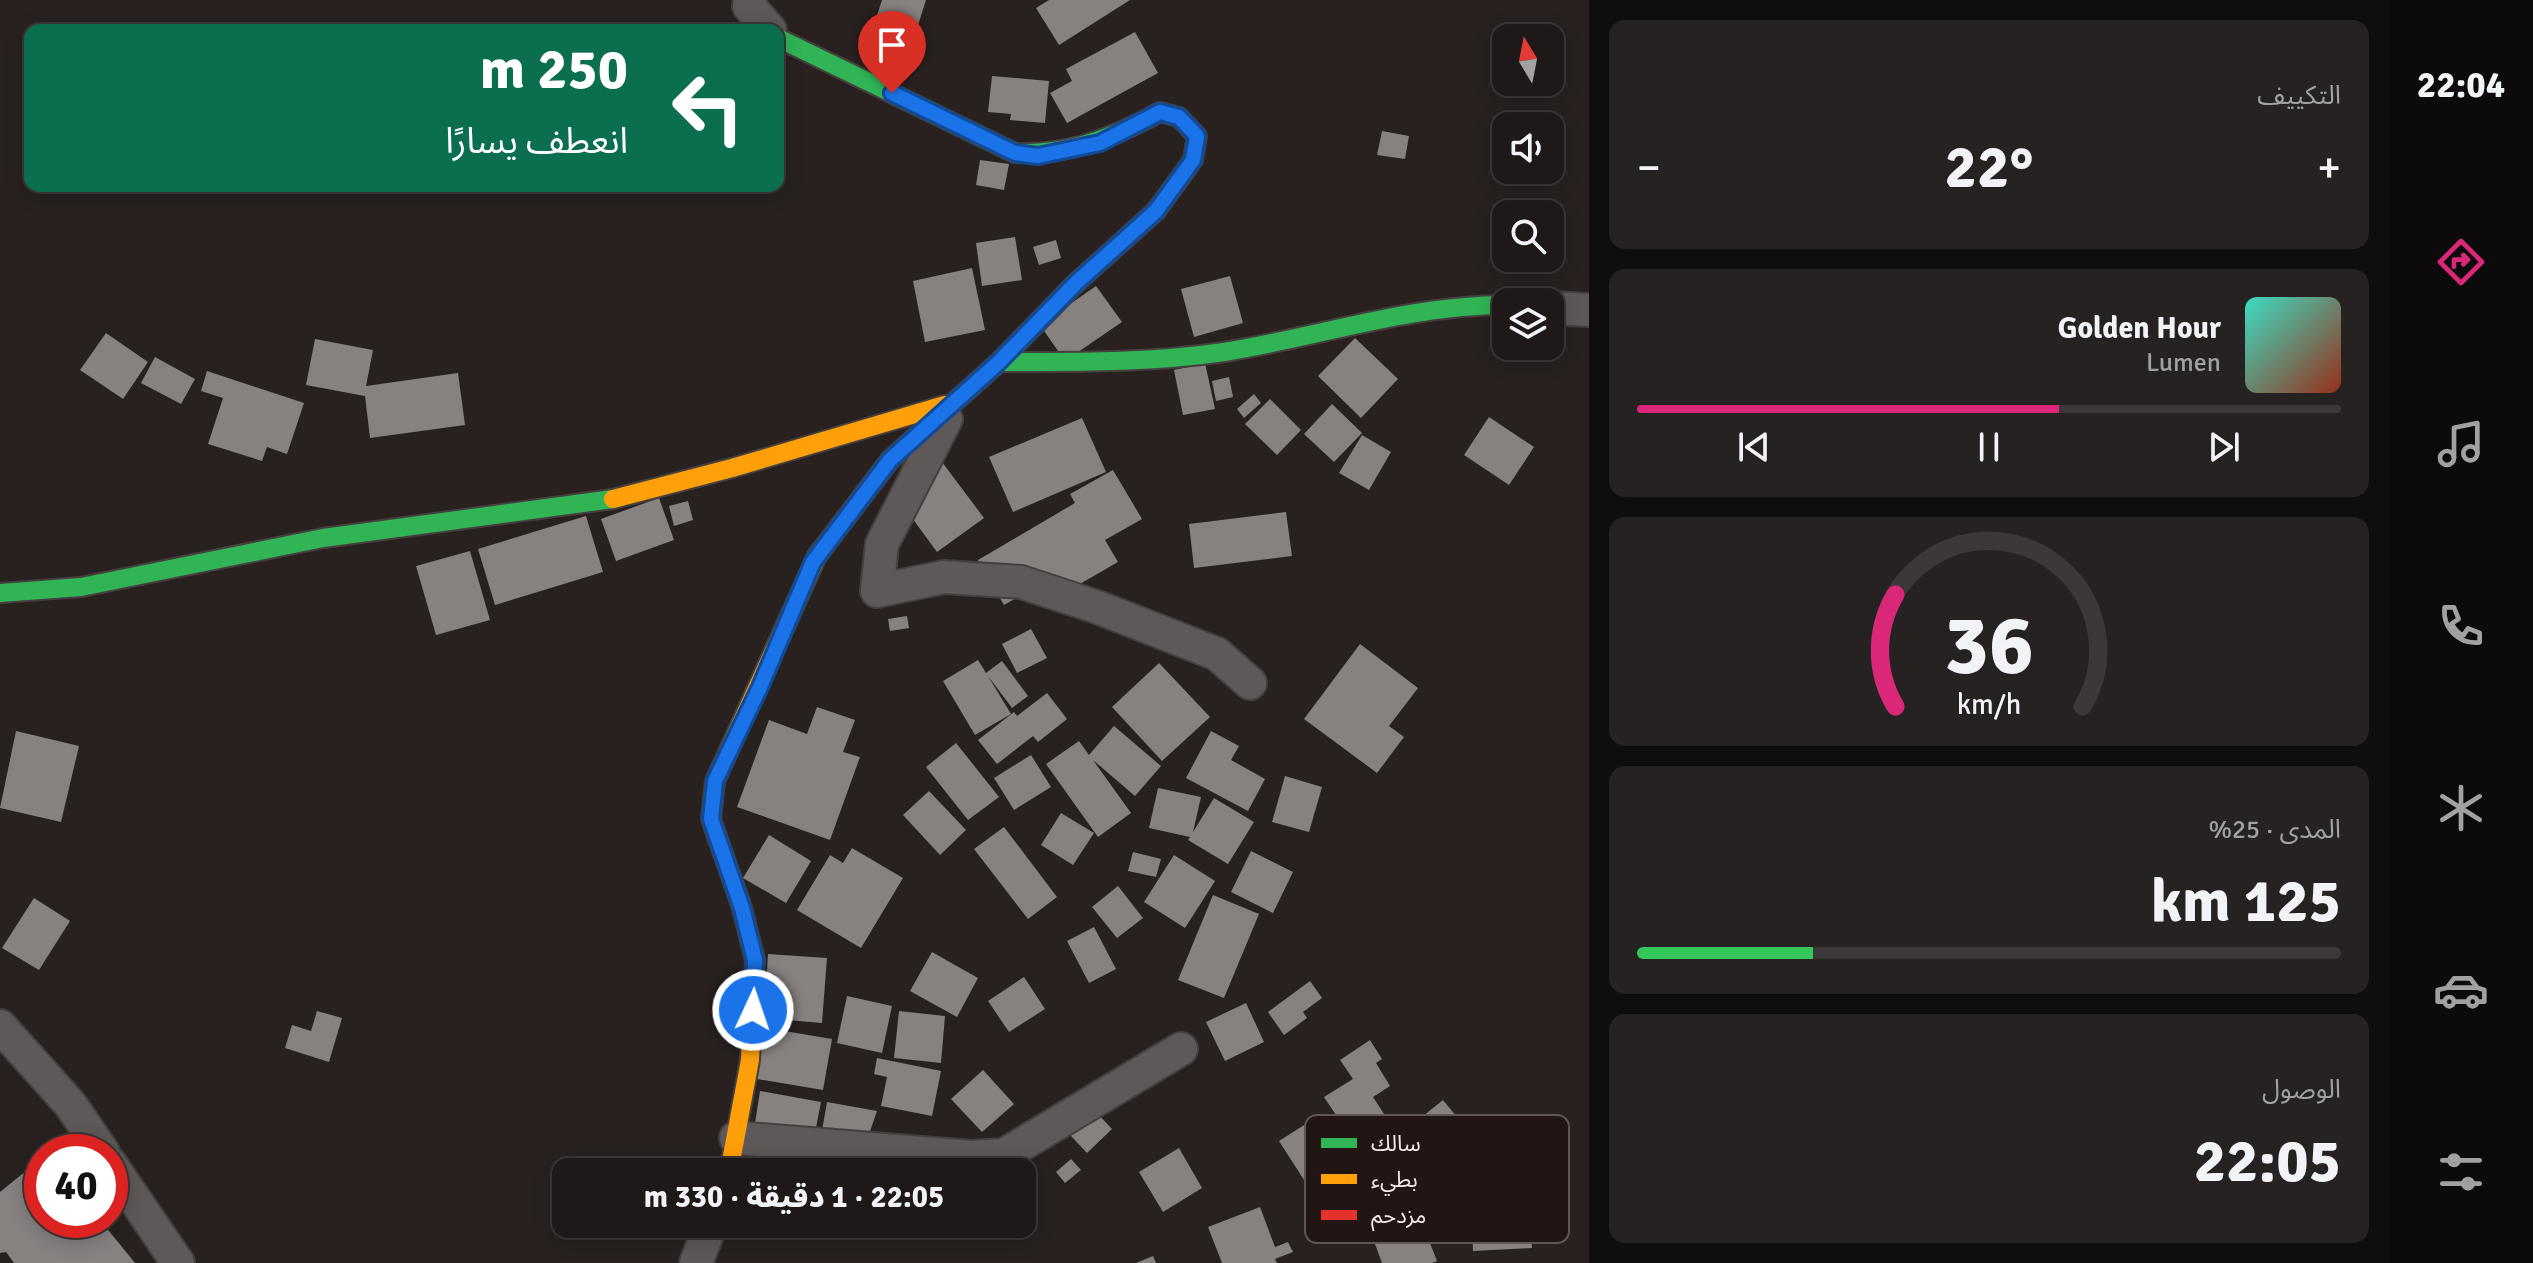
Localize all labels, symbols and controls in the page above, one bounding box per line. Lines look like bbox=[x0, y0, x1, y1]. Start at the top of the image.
pin bbox=[858, 11, 926, 93]
icon: arrive bbox=[870, 23, 914, 67]
north arrow bbox=[1492, 24, 1564, 96]
map controls bbox=[1492, 24, 1564, 360]
text: 250 m bbox=[480, 35, 628, 104]
icon: left bbox=[656, 56, 760, 160]
text: 22:04 bbox=[2417, 63, 2505, 108]
text: التكييف bbox=[2257, 80, 2341, 112]
button: sound bbox=[1492, 112, 1564, 184]
text: انعطف يسارًا bbox=[445, 119, 628, 164]
text: 22° bbox=[1945, 131, 2033, 205]
text: − bbox=[1637, 141, 1661, 195]
text: + bbox=[2317, 141, 2341, 195]
button: search bbox=[1492, 200, 1564, 272]
icon: directions bbox=[2433, 234, 2489, 290]
button: layers bbox=[1492, 288, 1564, 360]
text: Golden Hour bbox=[2058, 310, 2221, 347]
text: Lumen bbox=[2146, 347, 2221, 379]
icon: music bbox=[2433, 416, 2489, 472]
icon: previous bbox=[1732, 425, 1776, 469]
icon: pause bbox=[1967, 425, 2011, 469]
icon: next bbox=[2202, 425, 2246, 469]
text: 36 bbox=[1944, 595, 2034, 697]
icon: phone bbox=[2433, 598, 2489, 654]
text: km/h bbox=[1957, 688, 2021, 723]
icon: climate bbox=[2433, 780, 2489, 836]
text: المدى · 25% bbox=[2208, 814, 2341, 846]
text: 125 km bbox=[2151, 865, 2341, 939]
icon: car bbox=[2433, 962, 2489, 1018]
position arrow bbox=[711, 968, 795, 1052]
text: الوصول bbox=[2262, 1074, 2341, 1106]
legend bbox=[1305, 1115, 1569, 1243]
text: 22:05 bbox=[2194, 1125, 2341, 1199]
text: سالك bbox=[1371, 1130, 1421, 1157]
speed limit sign: 40 bbox=[24, 1134, 128, 1238]
icon: filters bbox=[2433, 1144, 2489, 1200]
text: بطيء bbox=[1371, 1166, 1418, 1196]
text: 22:05 · 1 دقيقة · 330 m bbox=[644, 1179, 944, 1216]
text: مزدحم bbox=[1371, 1202, 1426, 1232]

